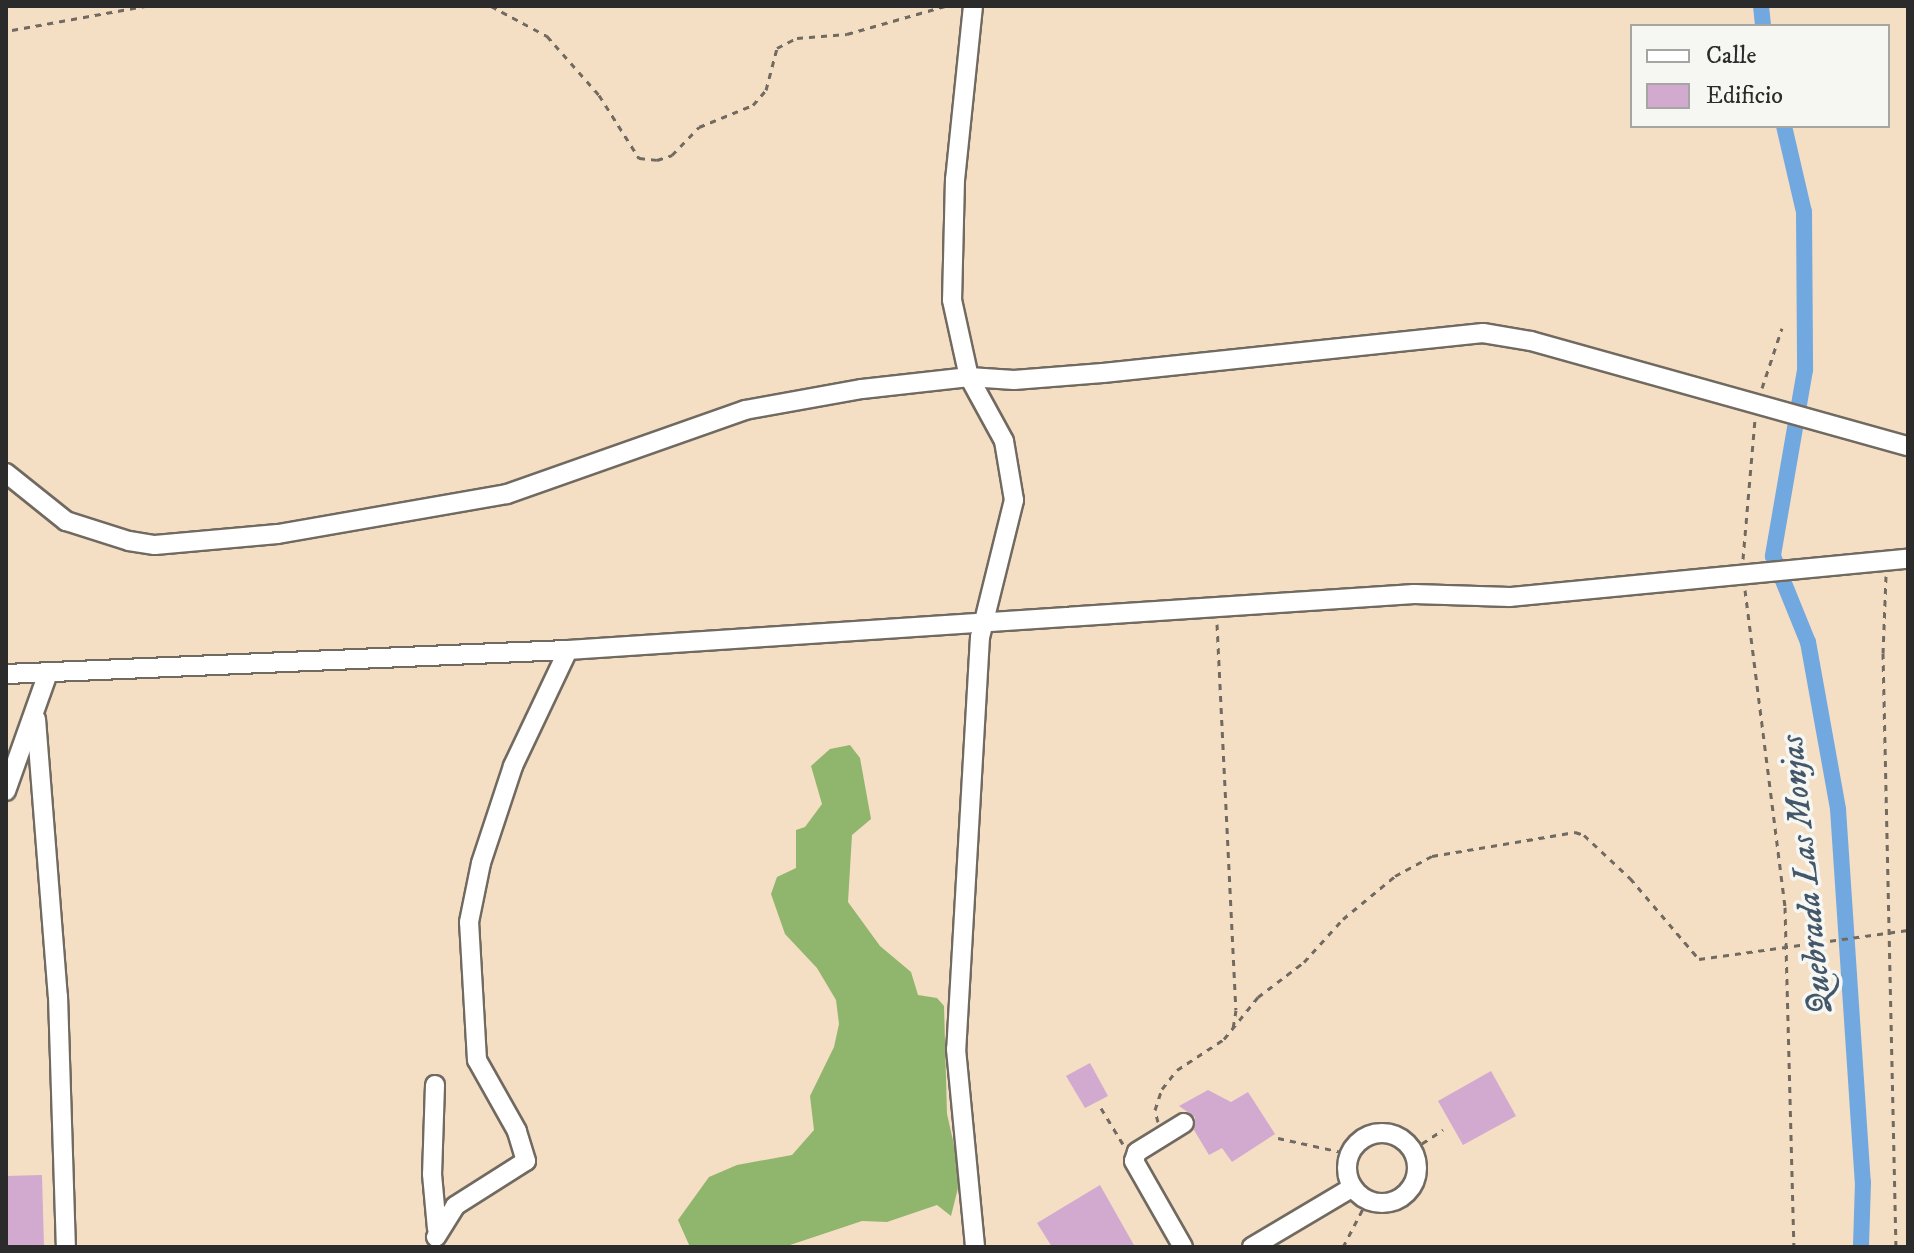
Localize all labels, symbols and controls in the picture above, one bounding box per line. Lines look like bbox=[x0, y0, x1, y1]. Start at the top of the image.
legend bbox=[1630, 24, 1890, 128]
text: Calle bbox=[1706, 41, 1756, 71]
text: Edificio bbox=[1706, 81, 1783, 111]
water label: Quebrada Las Monjas bbox=[1772, 733, 1842, 1017]

